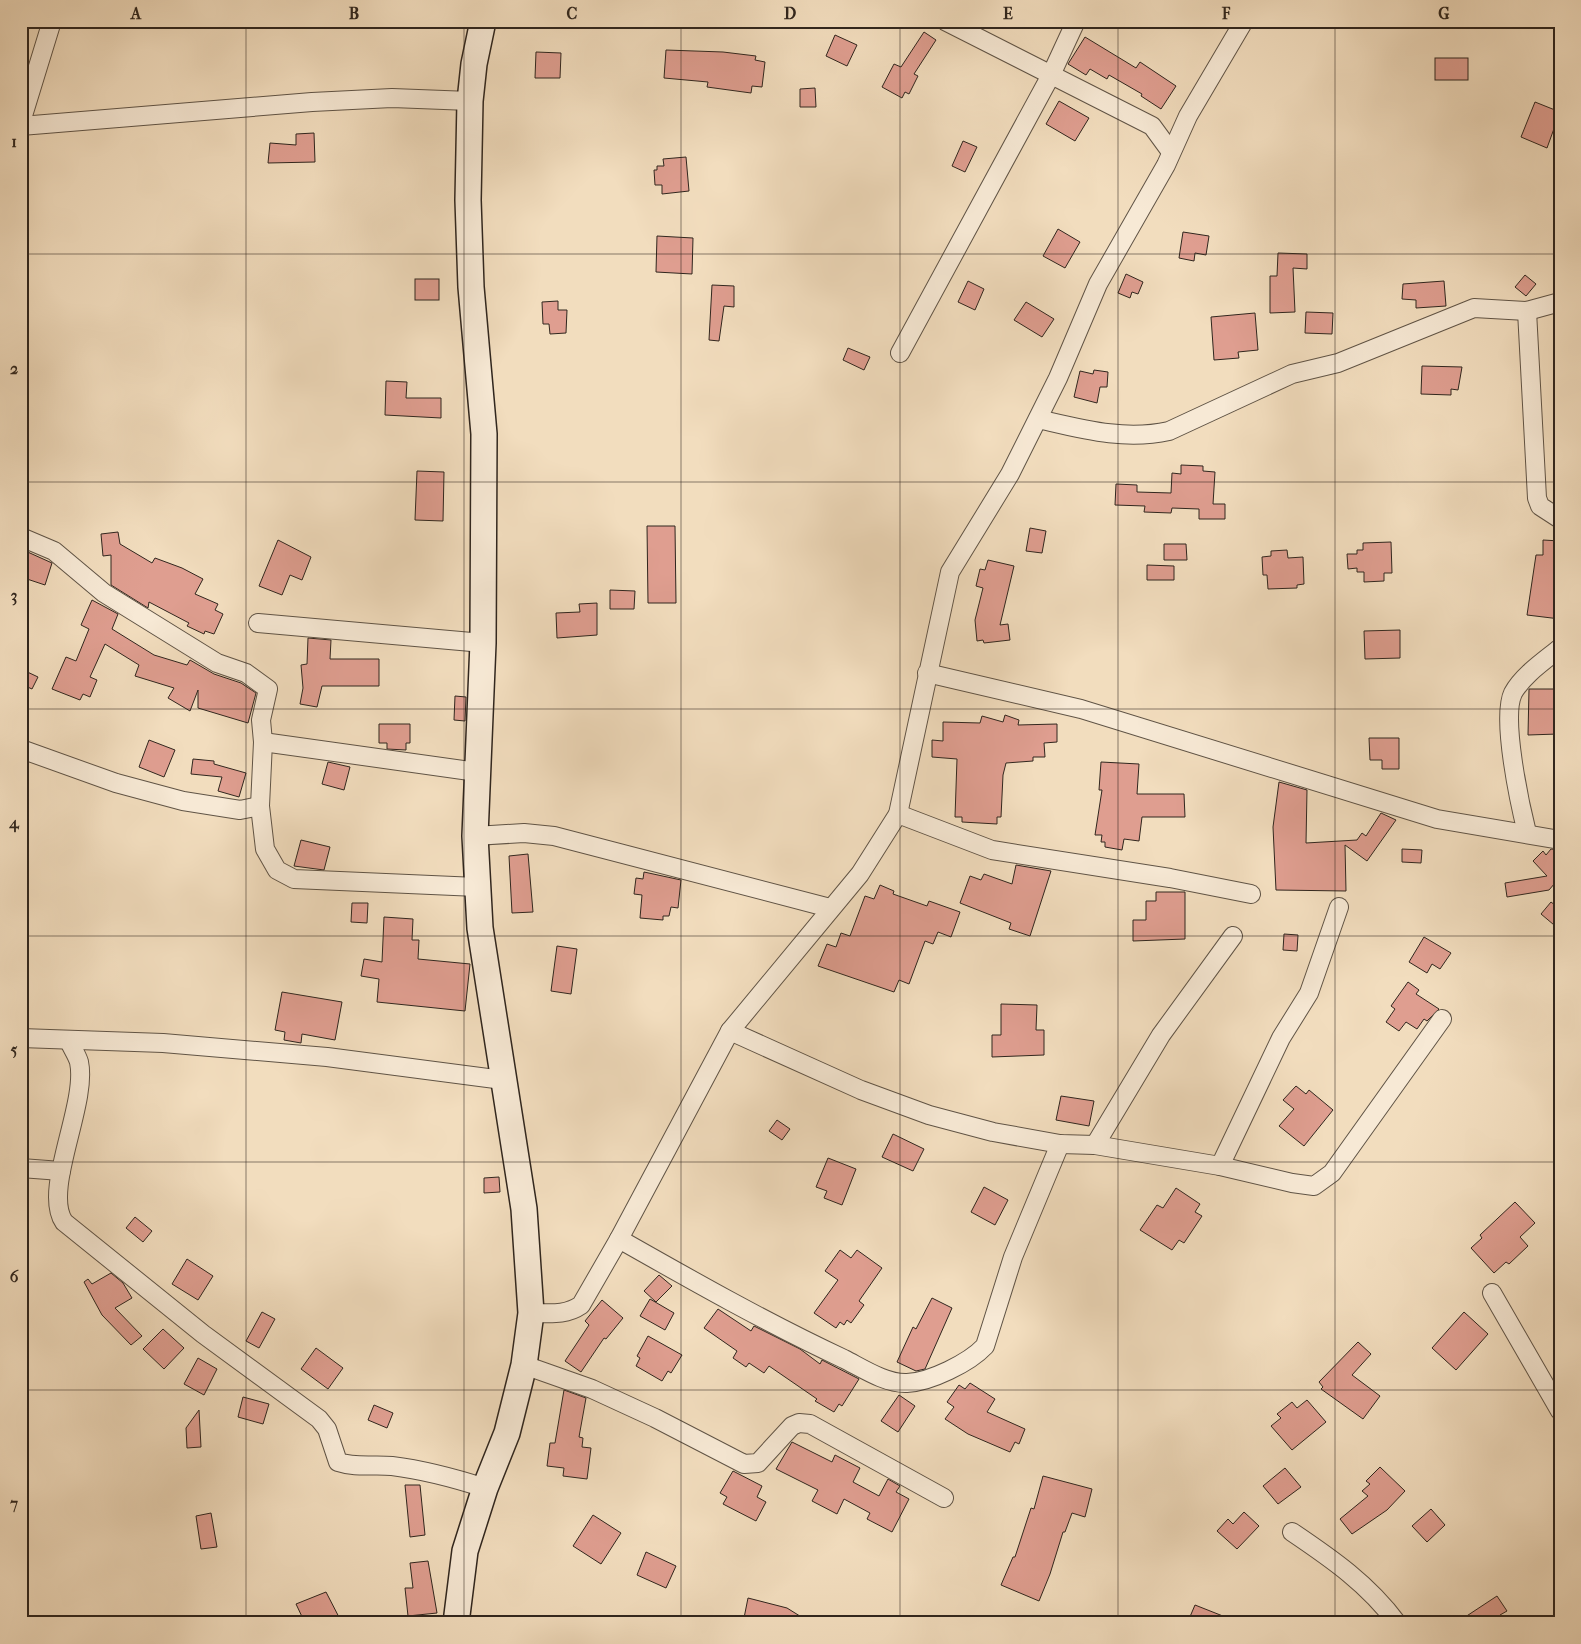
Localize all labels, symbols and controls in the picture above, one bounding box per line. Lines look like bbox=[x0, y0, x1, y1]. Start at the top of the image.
text: A bbox=[130, 4, 142, 23]
text: B bbox=[349, 4, 359, 23]
text: C bbox=[567, 4, 578, 23]
text: D bbox=[784, 4, 796, 23]
text: E bbox=[1003, 4, 1013, 23]
text: F bbox=[1221, 4, 1231, 23]
text: G bbox=[1438, 4, 1450, 23]
text: 1 bbox=[11, 132, 17, 151]
text: 2 bbox=[10, 359, 18, 378]
text: 3 bbox=[11, 586, 17, 606]
text: 4 bbox=[8, 813, 20, 833]
text: 5 bbox=[11, 1040, 18, 1059]
text: 6 bbox=[10, 1267, 19, 1286]
text: 7 bbox=[9, 1494, 18, 1513]

